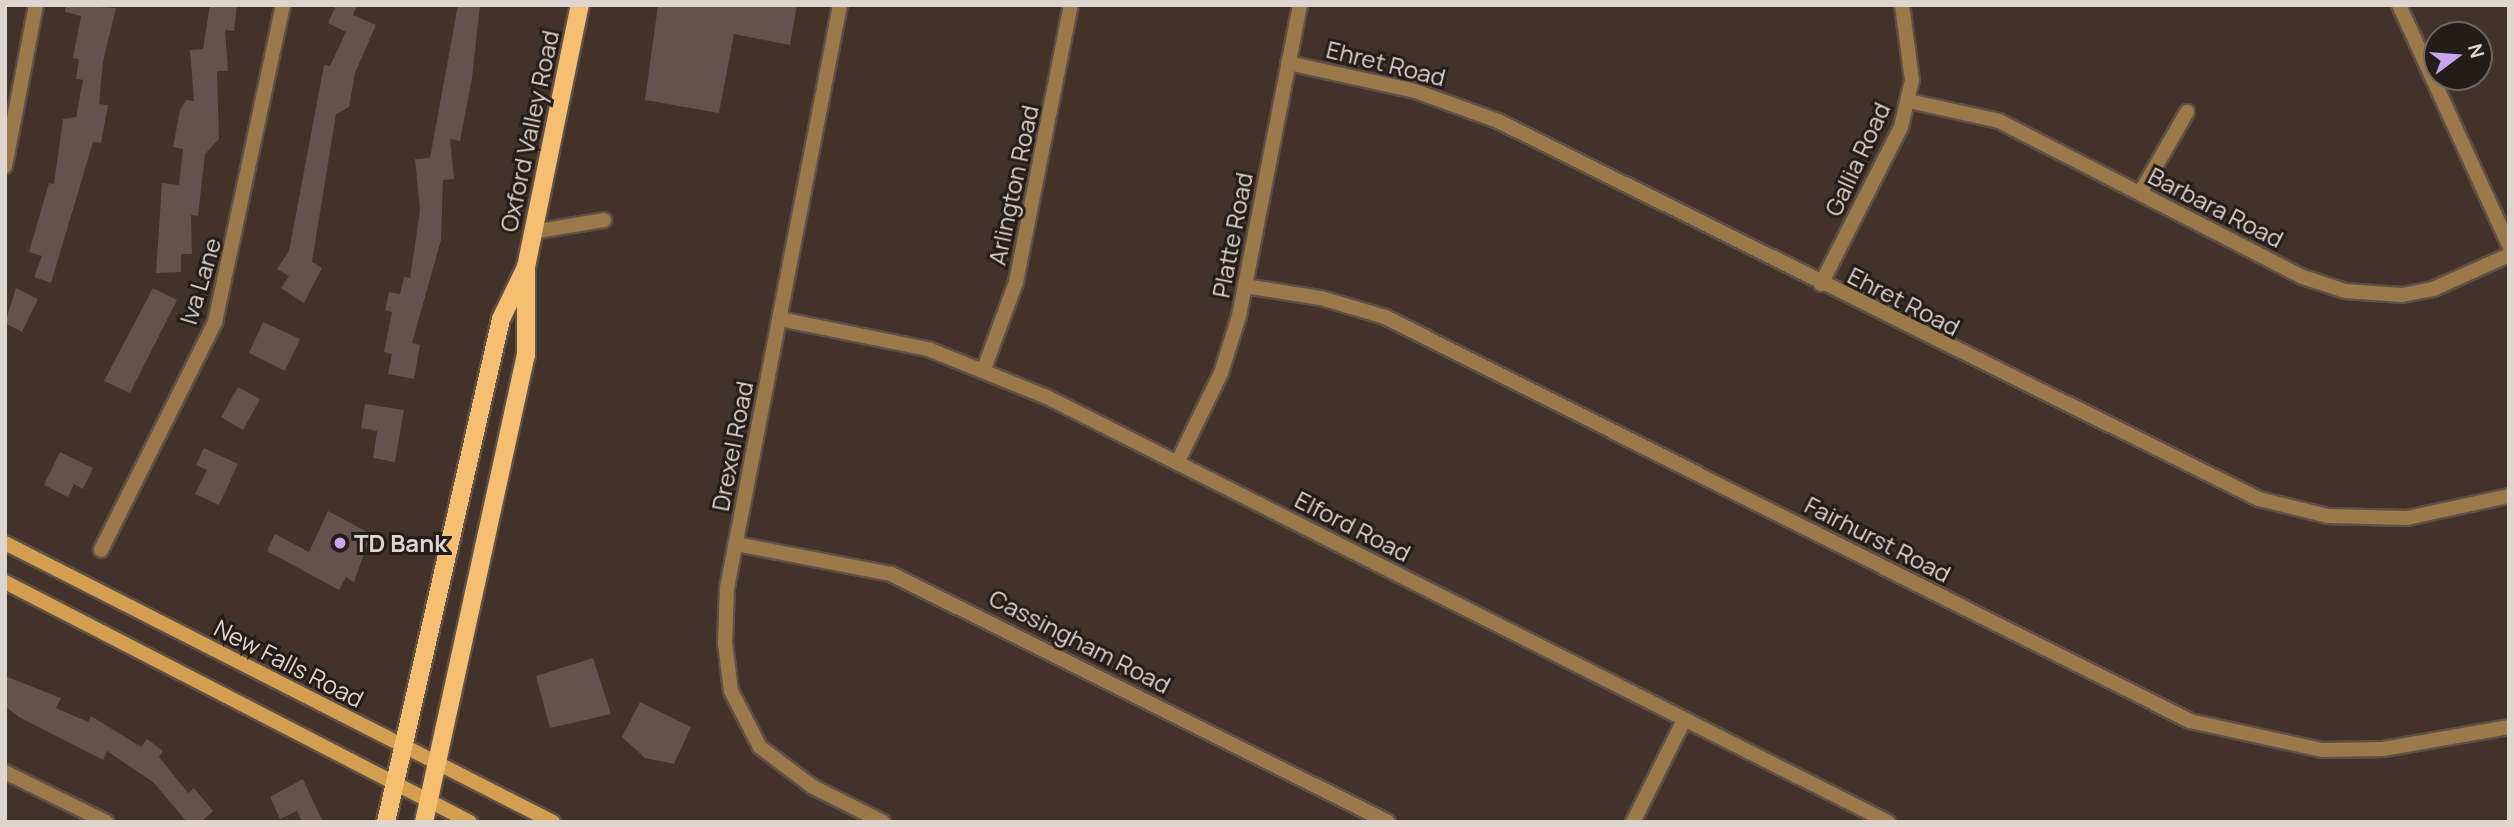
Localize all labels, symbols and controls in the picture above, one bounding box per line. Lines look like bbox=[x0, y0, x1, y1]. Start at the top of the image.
north arrow bbox=[2423, 21, 2493, 91]
street label: Oxford Valley Road bbox=[494, 28, 564, 234]
street label: Ehret Road bbox=[1323, 34, 1449, 92]
text: N bbox=[2462, 41, 2491, 61]
street label: Gallia Road bbox=[1818, 98, 1896, 220]
street label: Arlington Road bbox=[982, 102, 1044, 268]
street label: Barbara Road bbox=[2144, 161, 2288, 253]
street label: Platte Road bbox=[1206, 170, 1258, 300]
street label: Iva Lane bbox=[173, 234, 227, 328]
street label: Ehret Road bbox=[1843, 261, 1965, 341]
street label: Drexel Road bbox=[705, 379, 759, 513]
street label: Elford Road bbox=[1290, 485, 1416, 567]
street label: Fairhurst Road bbox=[1800, 490, 1956, 588]
place label: TD Bank bbox=[354, 529, 447, 557]
marker: TD Bank bbox=[332, 535, 348, 551]
street label: Cassingham Road bbox=[985, 583, 1175, 699]
street label: New Falls Road bbox=[210, 613, 368, 713]

